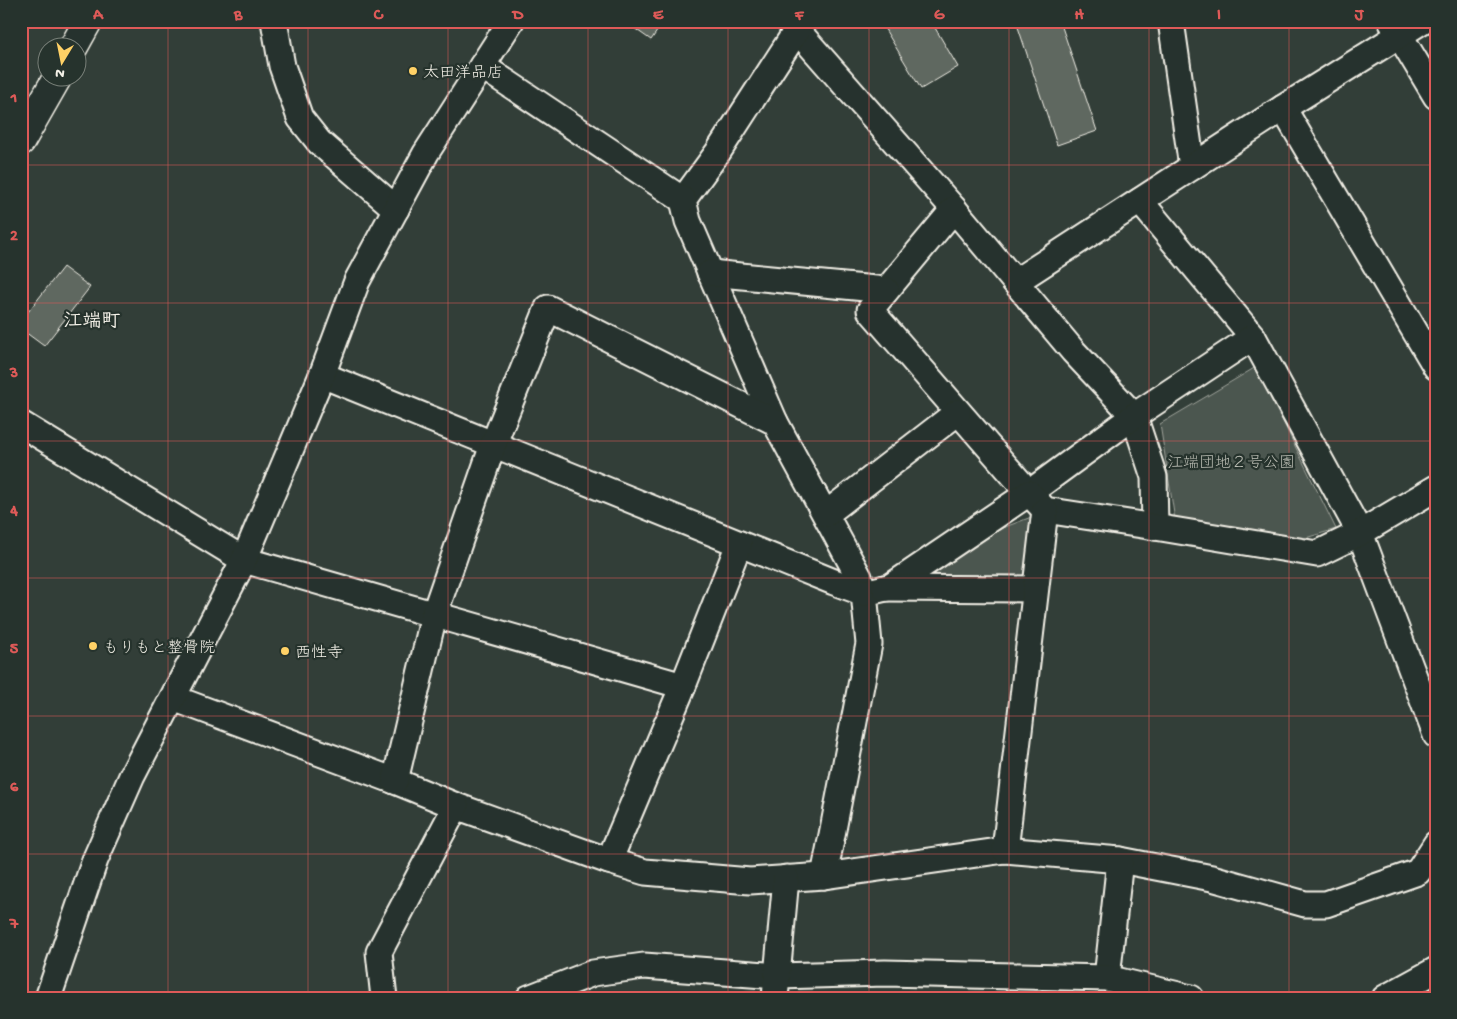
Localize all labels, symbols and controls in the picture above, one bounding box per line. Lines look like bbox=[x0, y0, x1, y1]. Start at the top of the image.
text: A bbox=[92, 7, 104, 26]
text: B bbox=[233, 7, 243, 26]
text: C bbox=[373, 7, 384, 26]
text: D bbox=[511, 7, 524, 26]
text: E bbox=[653, 7, 664, 26]
text: F bbox=[794, 7, 805, 26]
text: G bbox=[934, 7, 945, 26]
text: H bbox=[1074, 7, 1084, 26]
text: I bbox=[1217, 7, 1221, 26]
text: J bbox=[1354, 7, 1365, 26]
north arrow bbox=[38, 38, 88, 88]
text: N bbox=[54, 63, 66, 82]
place label: 太田洋品店 bbox=[423, 64, 503, 84]
marker: 太田洋品店 bbox=[407, 65, 419, 77]
text: 1 bbox=[10, 90, 17, 109]
text: 2 bbox=[10, 228, 18, 247]
district label: 江端町 bbox=[63, 311, 121, 334]
text: 3 bbox=[9, 365, 18, 384]
park label: 江端団地２号公園 bbox=[1167, 454, 1295, 474]
text: 4 bbox=[9, 503, 18, 522]
place label: もりもと整骨院 bbox=[103, 639, 215, 659]
marker: もりもと整骨院 bbox=[87, 640, 99, 652]
text: 5 bbox=[10, 641, 19, 660]
place label: 西性寺 bbox=[295, 644, 343, 664]
marker: 西性寺 bbox=[279, 645, 291, 657]
text: 6 bbox=[10, 779, 19, 798]
text: 7 bbox=[9, 916, 19, 935]

